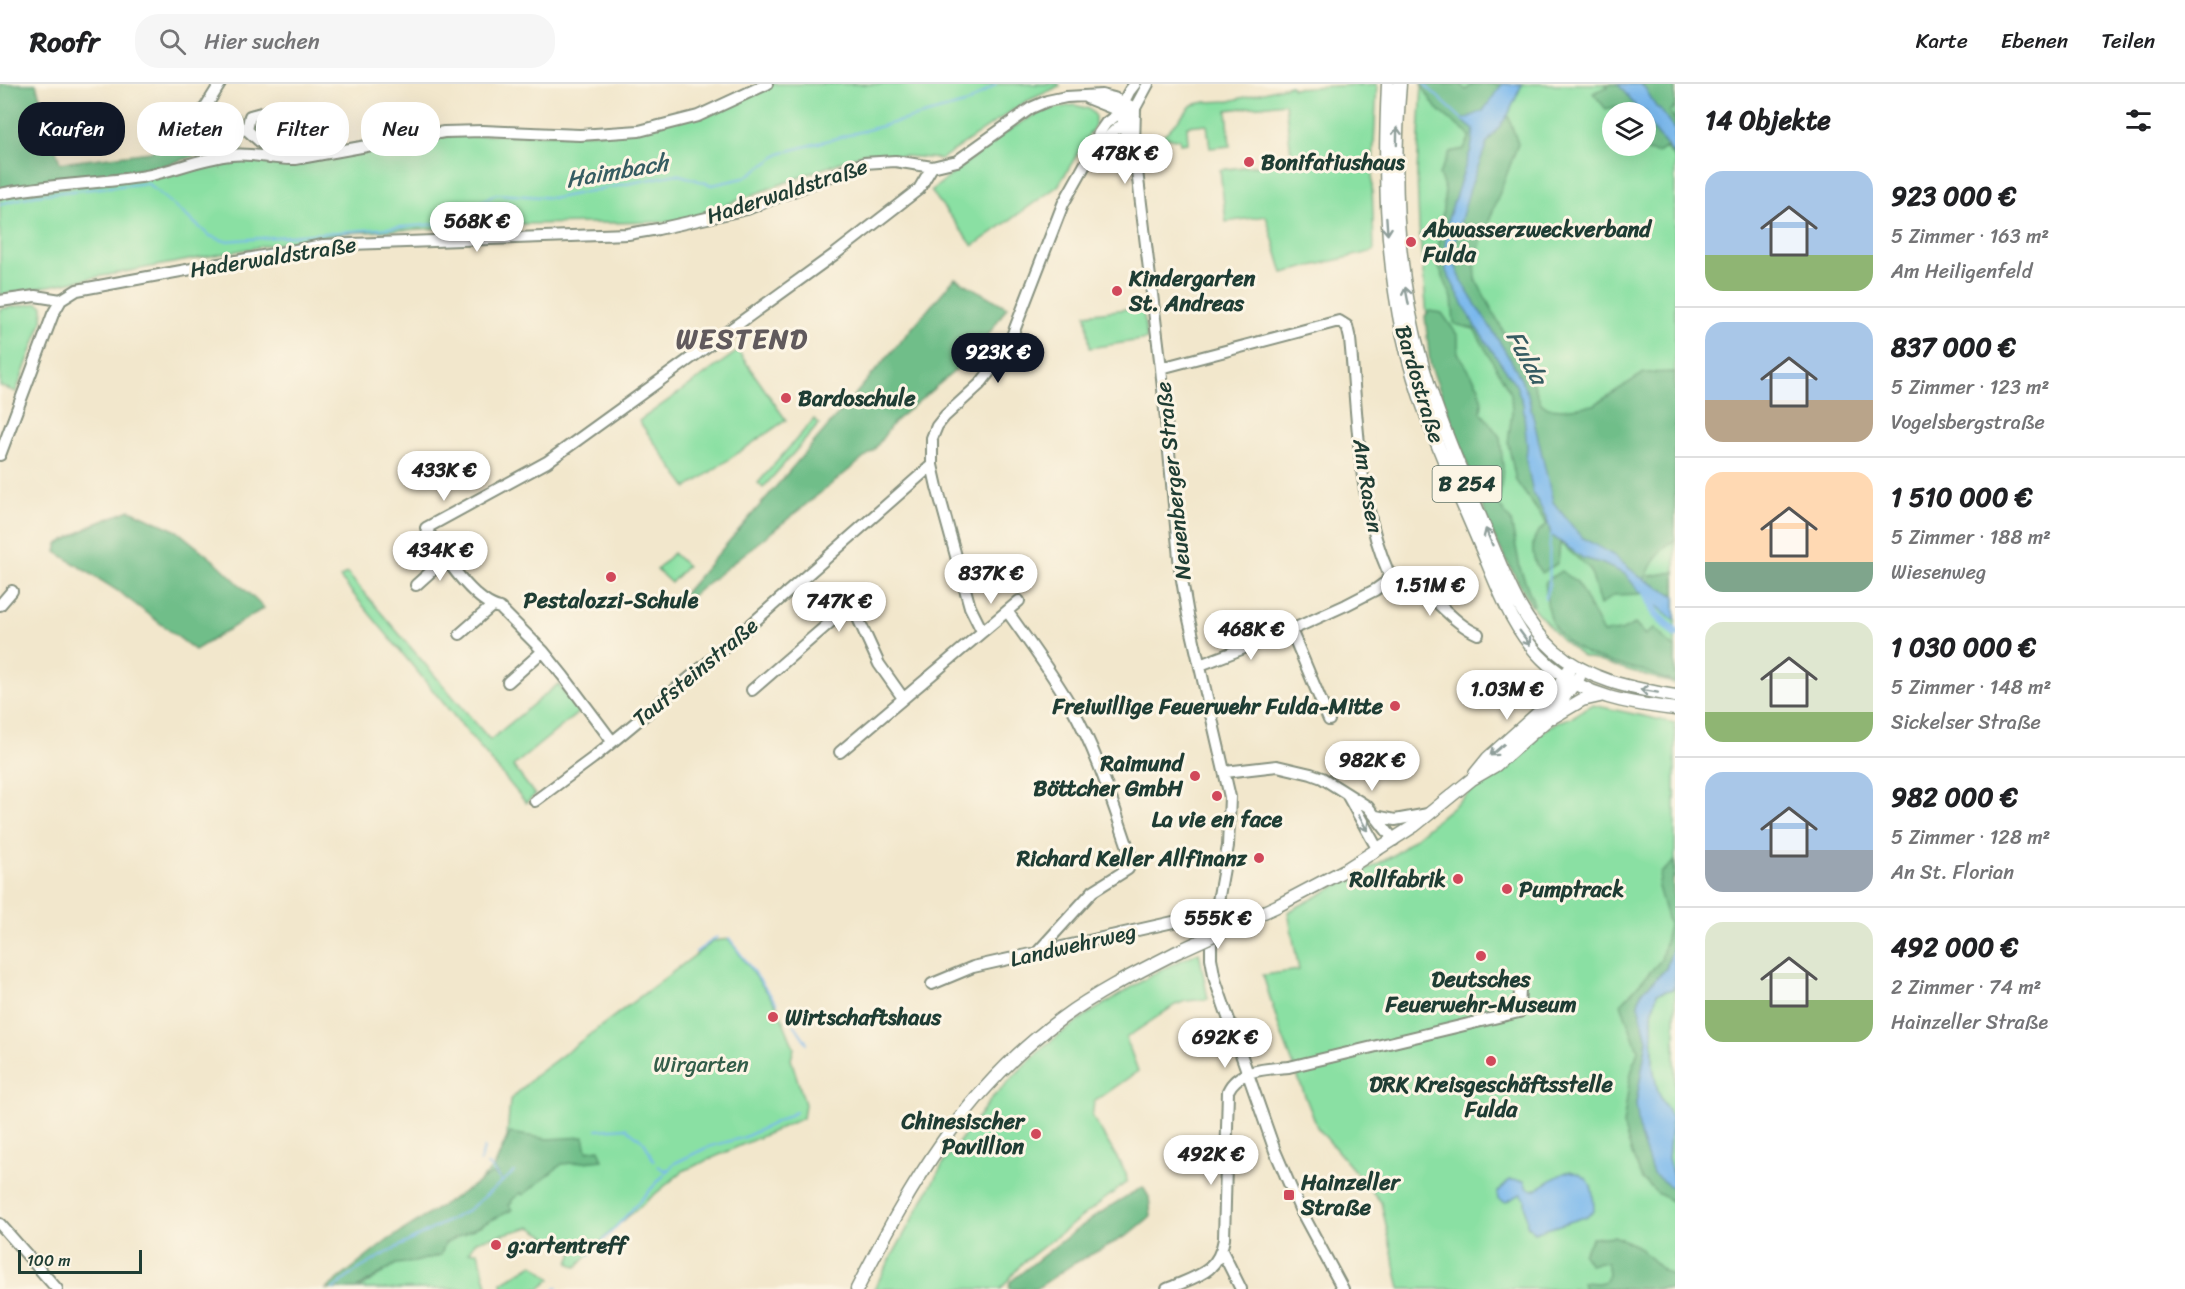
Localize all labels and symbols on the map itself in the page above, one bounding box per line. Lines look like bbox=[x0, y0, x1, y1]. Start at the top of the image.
one-way arrow bbox=[1391, 127, 1403, 147]
pin: 478K € bbox=[1076, 134, 1174, 185]
water label: Haimbach bbox=[562, 141, 674, 201]
place label: Bonifatiushaus bbox=[1261, 143, 1406, 182]
street label: Haderwaldstraße bbox=[701, 147, 873, 235]
marker: Bonifatiushaus bbox=[1242, 155, 1256, 169]
pin: 568K € bbox=[428, 202, 526, 253]
place label: Abwasserzweckverband Fulda bbox=[1422, 210, 1653, 274]
one-way arrow bbox=[1382, 216, 1393, 236]
street label: Haderwaldstraße bbox=[187, 225, 359, 289]
marker: Abwasserzweckverband Fulda bbox=[1404, 235, 1418, 249]
place label: Kindergarten St. Andreas bbox=[1128, 259, 1256, 323]
marker: Kindergarten St. Andreas bbox=[1110, 284, 1124, 298]
one-way arrow bbox=[1401, 287, 1412, 307]
district label: WESTEND bbox=[676, 314, 808, 363]
street label: Bardostraße bbox=[1384, 320, 1456, 448]
water label: Fulda bbox=[1495, 322, 1561, 395]
pin: 923K € bbox=[949, 333, 1047, 384]
place label: Bardoschule bbox=[798, 379, 916, 418]
street label: Neuenberger Straße bbox=[1143, 380, 1203, 582]
marker: Bardoschule bbox=[779, 391, 793, 405]
street label: Am Rasen bbox=[1341, 435, 1395, 536]
pin: 433K € bbox=[395, 451, 493, 502]
road number: B 254 bbox=[1432, 466, 1502, 502]
one-way arrow bbox=[1483, 528, 1494, 547]
pin: 434K € bbox=[391, 531, 489, 582]
pin: 837K € bbox=[942, 554, 1040, 605]
pin: 1.51M € bbox=[1375, 566, 1485, 617]
marker: Pestalozzi-Schule bbox=[604, 570, 618, 584]
place label: Pestalozzi-Schule bbox=[524, 581, 699, 620]
pin: 747K € bbox=[790, 582, 888, 633]
street label: Taufsteinstraße bbox=[623, 607, 767, 737]
pin: 468K € bbox=[1202, 610, 1300, 661]
one-way arrow bbox=[1519, 629, 1531, 645]
pin: 1.03M € bbox=[1452, 670, 1562, 721]
one-way arrow bbox=[1640, 685, 1660, 696]
place label: Freiwillige Feuerwehr Fulda-Mitte bbox=[1052, 687, 1384, 726]
marker: Freiwillige Feuerwehr Fulda-Mitte bbox=[1388, 699, 1402, 713]
pin: 982K € bbox=[1323, 741, 1421, 792]
one-way arrow bbox=[1489, 743, 1505, 756]
place label: Raimund Böttcher GmbH bbox=[1033, 744, 1185, 808]
marker: Raimund Böttcher GmbH bbox=[1188, 769, 1202, 783]
marker: La vie en face bbox=[1210, 789, 1224, 803]
place label: La vie en face bbox=[1152, 800, 1283, 839]
one-way arrow bbox=[1357, 814, 1369, 831]
place label: Richard Keller Allfinanz bbox=[1016, 839, 1248, 878]
marker: Richard Keller Allfinanz bbox=[1252, 851, 1266, 865]
place label: Rollfabrik bbox=[1348, 860, 1446, 899]
place label: Pumptrack bbox=[1519, 870, 1625, 909]
marker: Rollfabrik bbox=[1451, 872, 1465, 886]
marker: Pumptrack bbox=[1500, 882, 1514, 896]
pin: 555K € bbox=[1169, 899, 1267, 950]
street label: Landwehrweg bbox=[1006, 912, 1140, 978]
marker: Deutsches Feuerwehr-Museum bbox=[1474, 949, 1488, 963]
place label: Deutsches Feuerwehr-Museum bbox=[1384, 960, 1577, 1024]
place label: Wirtschaftshaus bbox=[785, 998, 942, 1037]
marker: Wirtschaftshaus bbox=[766, 1010, 780, 1024]
pin: 692K € bbox=[1176, 1018, 1274, 1069]
park label: Wirgarten bbox=[653, 1045, 749, 1084]
marker: DRK Kreisgeschäftsstelle Fulda bbox=[1484, 1054, 1498, 1068]
place label: DRK Kreisgeschäftsstelle Fulda bbox=[1369, 1065, 1613, 1129]
place label: Chinesischer Pavillion bbox=[900, 1102, 1026, 1166]
marker: Chinesischer Pavillion bbox=[1029, 1127, 1043, 1141]
pin: 492K € bbox=[1162, 1135, 1260, 1186]
place label: Hainzeller Straße bbox=[1300, 1163, 1401, 1227]
marker: Hainzeller Straße bbox=[1282, 1188, 1296, 1202]
place label: g:artentreff bbox=[506, 1226, 630, 1265]
marker: g:artentreff bbox=[489, 1238, 503, 1252]
scale bar bbox=[18, 1247, 142, 1274]

